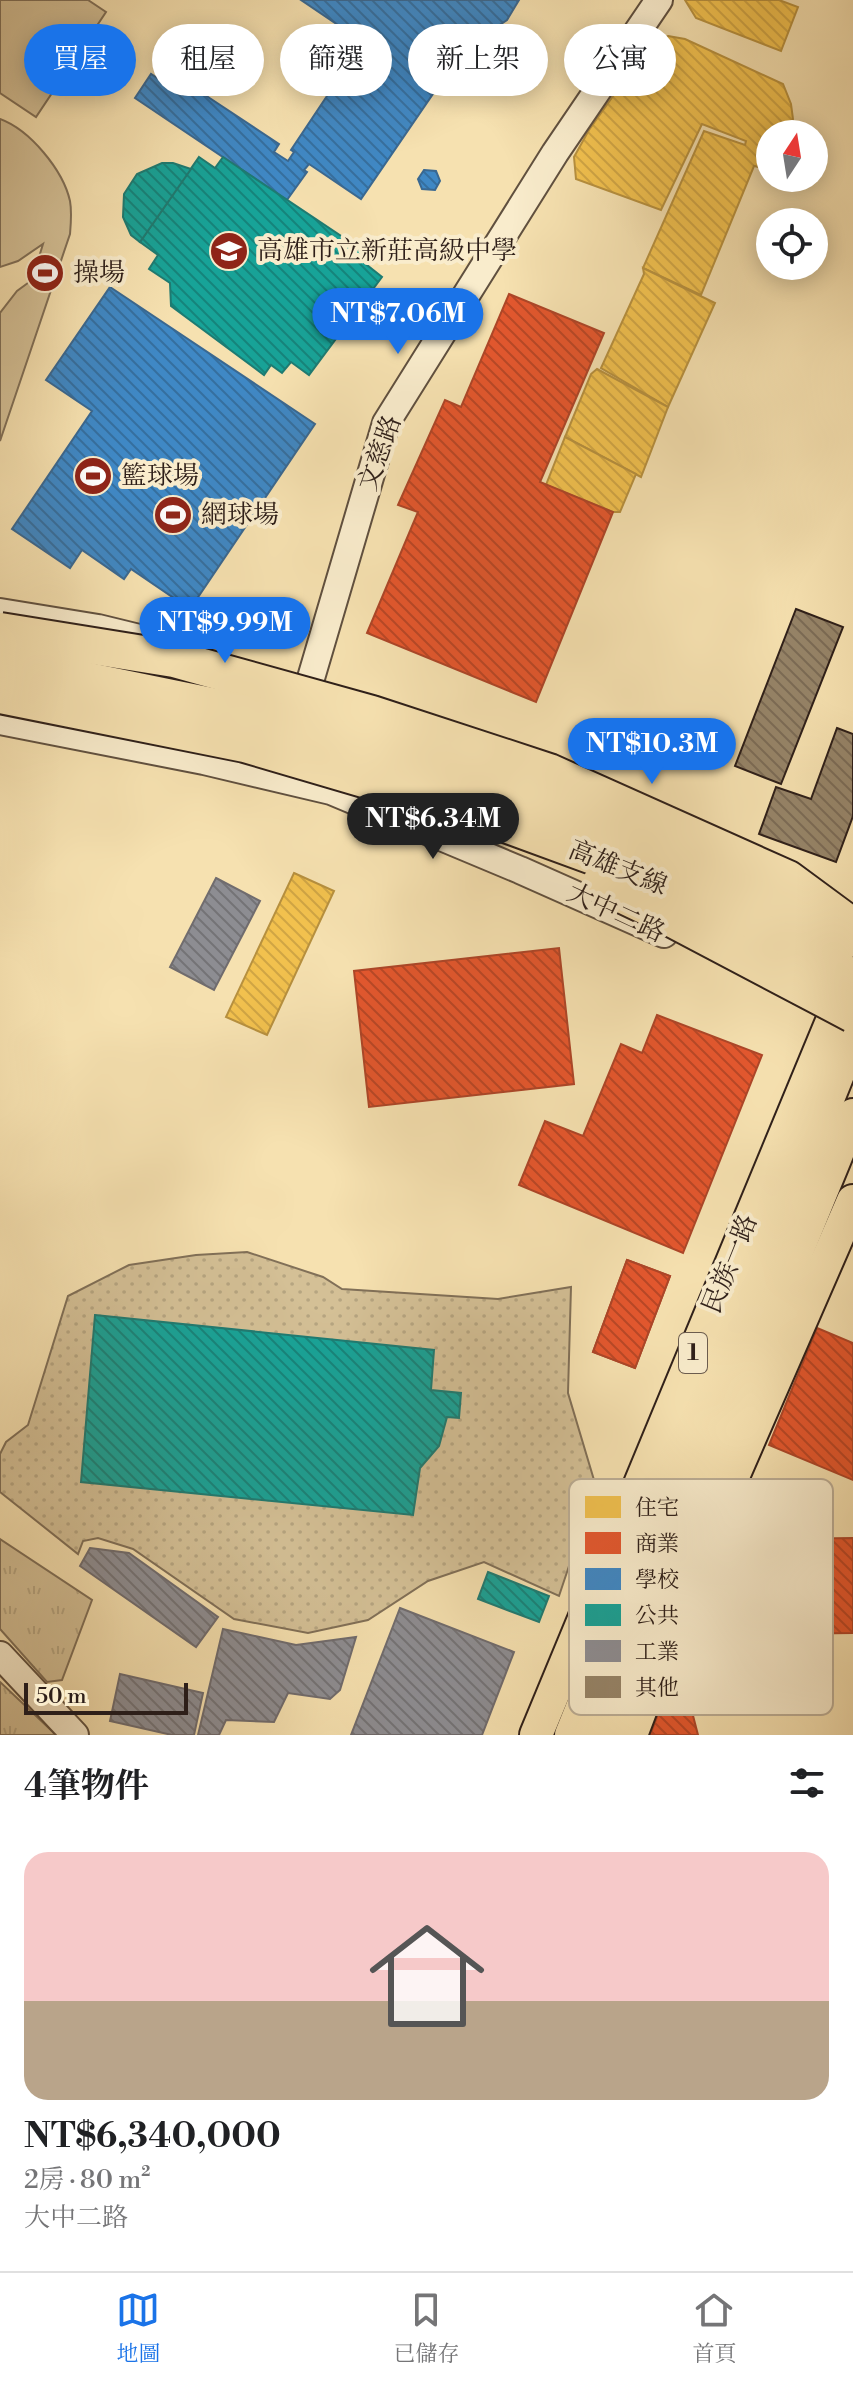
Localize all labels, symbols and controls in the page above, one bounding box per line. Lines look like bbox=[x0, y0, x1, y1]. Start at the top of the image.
chip: 買屋 bbox=[24, 24, 136, 96]
chip: 租屋 bbox=[152, 24, 264, 96]
chip: 篩選 bbox=[280, 24, 392, 96]
chip: 新上架 bbox=[408, 24, 548, 96]
chip: 公寓 bbox=[564, 24, 676, 96]
north arrow bbox=[756, 120, 828, 192]
map controls bbox=[756, 120, 828, 280]
button: locate bbox=[756, 208, 828, 280]
school or university icon: 高雄市立新莊高級中學 bbox=[208, 230, 250, 272]
place label: 高雄市立新莊高級中學 bbox=[257, 235, 517, 267]
sports icon: 操場 bbox=[24, 252, 66, 294]
place label: 操場 bbox=[73, 257, 125, 289]
pin: NT$7.06M bbox=[315, 288, 481, 356]
text: NT$7.06M bbox=[330, 298, 466, 330]
street label: 文慈路 bbox=[352, 411, 408, 495]
sports icon: 籃球場 bbox=[72, 455, 114, 497]
place label: 籃球場 bbox=[121, 460, 199, 492]
sports icon: 網球場 bbox=[152, 494, 194, 536]
place label: 網球場 bbox=[201, 499, 279, 531]
pin: NT$9.99M bbox=[142, 597, 308, 665]
text: NT$9.99M bbox=[157, 607, 293, 639]
pin: NT$10.3M bbox=[569, 718, 735, 786]
text: NT$10.3M bbox=[586, 728, 718, 760]
pin: NT$6.34M bbox=[350, 793, 516, 861]
text: NT$6.34M bbox=[365, 803, 501, 835]
street label: 高雄支線 bbox=[564, 834, 672, 902]
street label: 大中二路 bbox=[562, 877, 670, 949]
street label: 民族一路 bbox=[696, 1210, 764, 1318]
road number: 1 bbox=[679, 1333, 707, 1373]
legend bbox=[569, 1479, 833, 1715]
text: 住宅 bbox=[635, 1495, 679, 1522]
text: 商業 bbox=[635, 1531, 679, 1558]
text: 學校 bbox=[635, 1567, 679, 1594]
text: 公共 bbox=[635, 1603, 679, 1630]
text: 工業 bbox=[635, 1639, 679, 1666]
text: 其他 bbox=[635, 1675, 679, 1702]
scale bar bbox=[24, 1679, 188, 1715]
text: 50 m bbox=[36, 1683, 87, 1710]
icon: filters bbox=[785, 1761, 829, 1805]
text: 4筆物件 bbox=[24, 1766, 149, 1808]
icon: home bbox=[355, 1904, 499, 2048]
text: NT$6,340,000 bbox=[24, 2116, 281, 2158]
text: 2房 · 80 m² bbox=[24, 2164, 150, 2196]
text: 大中二路 bbox=[24, 2202, 128, 2234]
tab: 地圖 bbox=[116, 2288, 161, 2368]
tab: 已儲存 bbox=[393, 2288, 460, 2368]
tab: 首頁 bbox=[692, 2288, 737, 2368]

